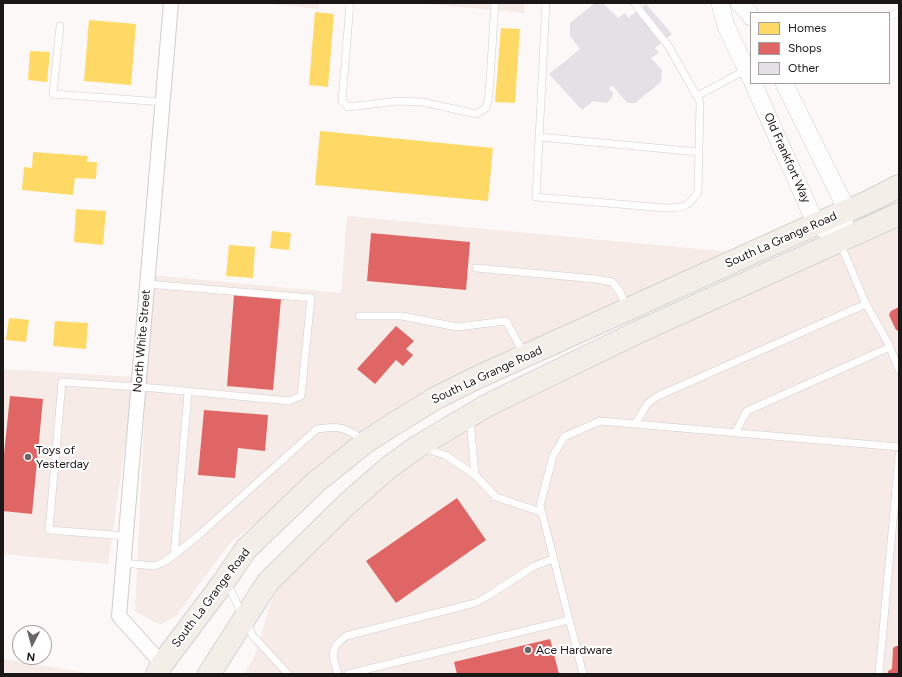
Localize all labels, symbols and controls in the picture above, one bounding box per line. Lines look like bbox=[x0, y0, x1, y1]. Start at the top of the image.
legend bbox=[750, 12, 890, 84]
text: Homes bbox=[788, 21, 826, 35]
text: Shops bbox=[788, 41, 822, 55]
text: Other bbox=[788, 61, 819, 75]
street label: Old Frankfort Way bbox=[761, 111, 813, 205]
street label: South La Grange Road bbox=[723, 209, 839, 271]
street label: North White Street bbox=[130, 289, 154, 393]
street label: South La Grange Road bbox=[429, 343, 545, 407]
place label: Toys of Yesterday bbox=[36, 443, 89, 471]
marker: Toys of Yesterday bbox=[23, 452, 33, 462]
street label: South La Grange Road bbox=[169, 545, 253, 651]
north arrow bbox=[12, 625, 52, 665]
place label: Ace Hardware bbox=[536, 643, 612, 657]
marker: Ace Hardware bbox=[523, 645, 533, 655]
text: N bbox=[26, 650, 36, 663]

